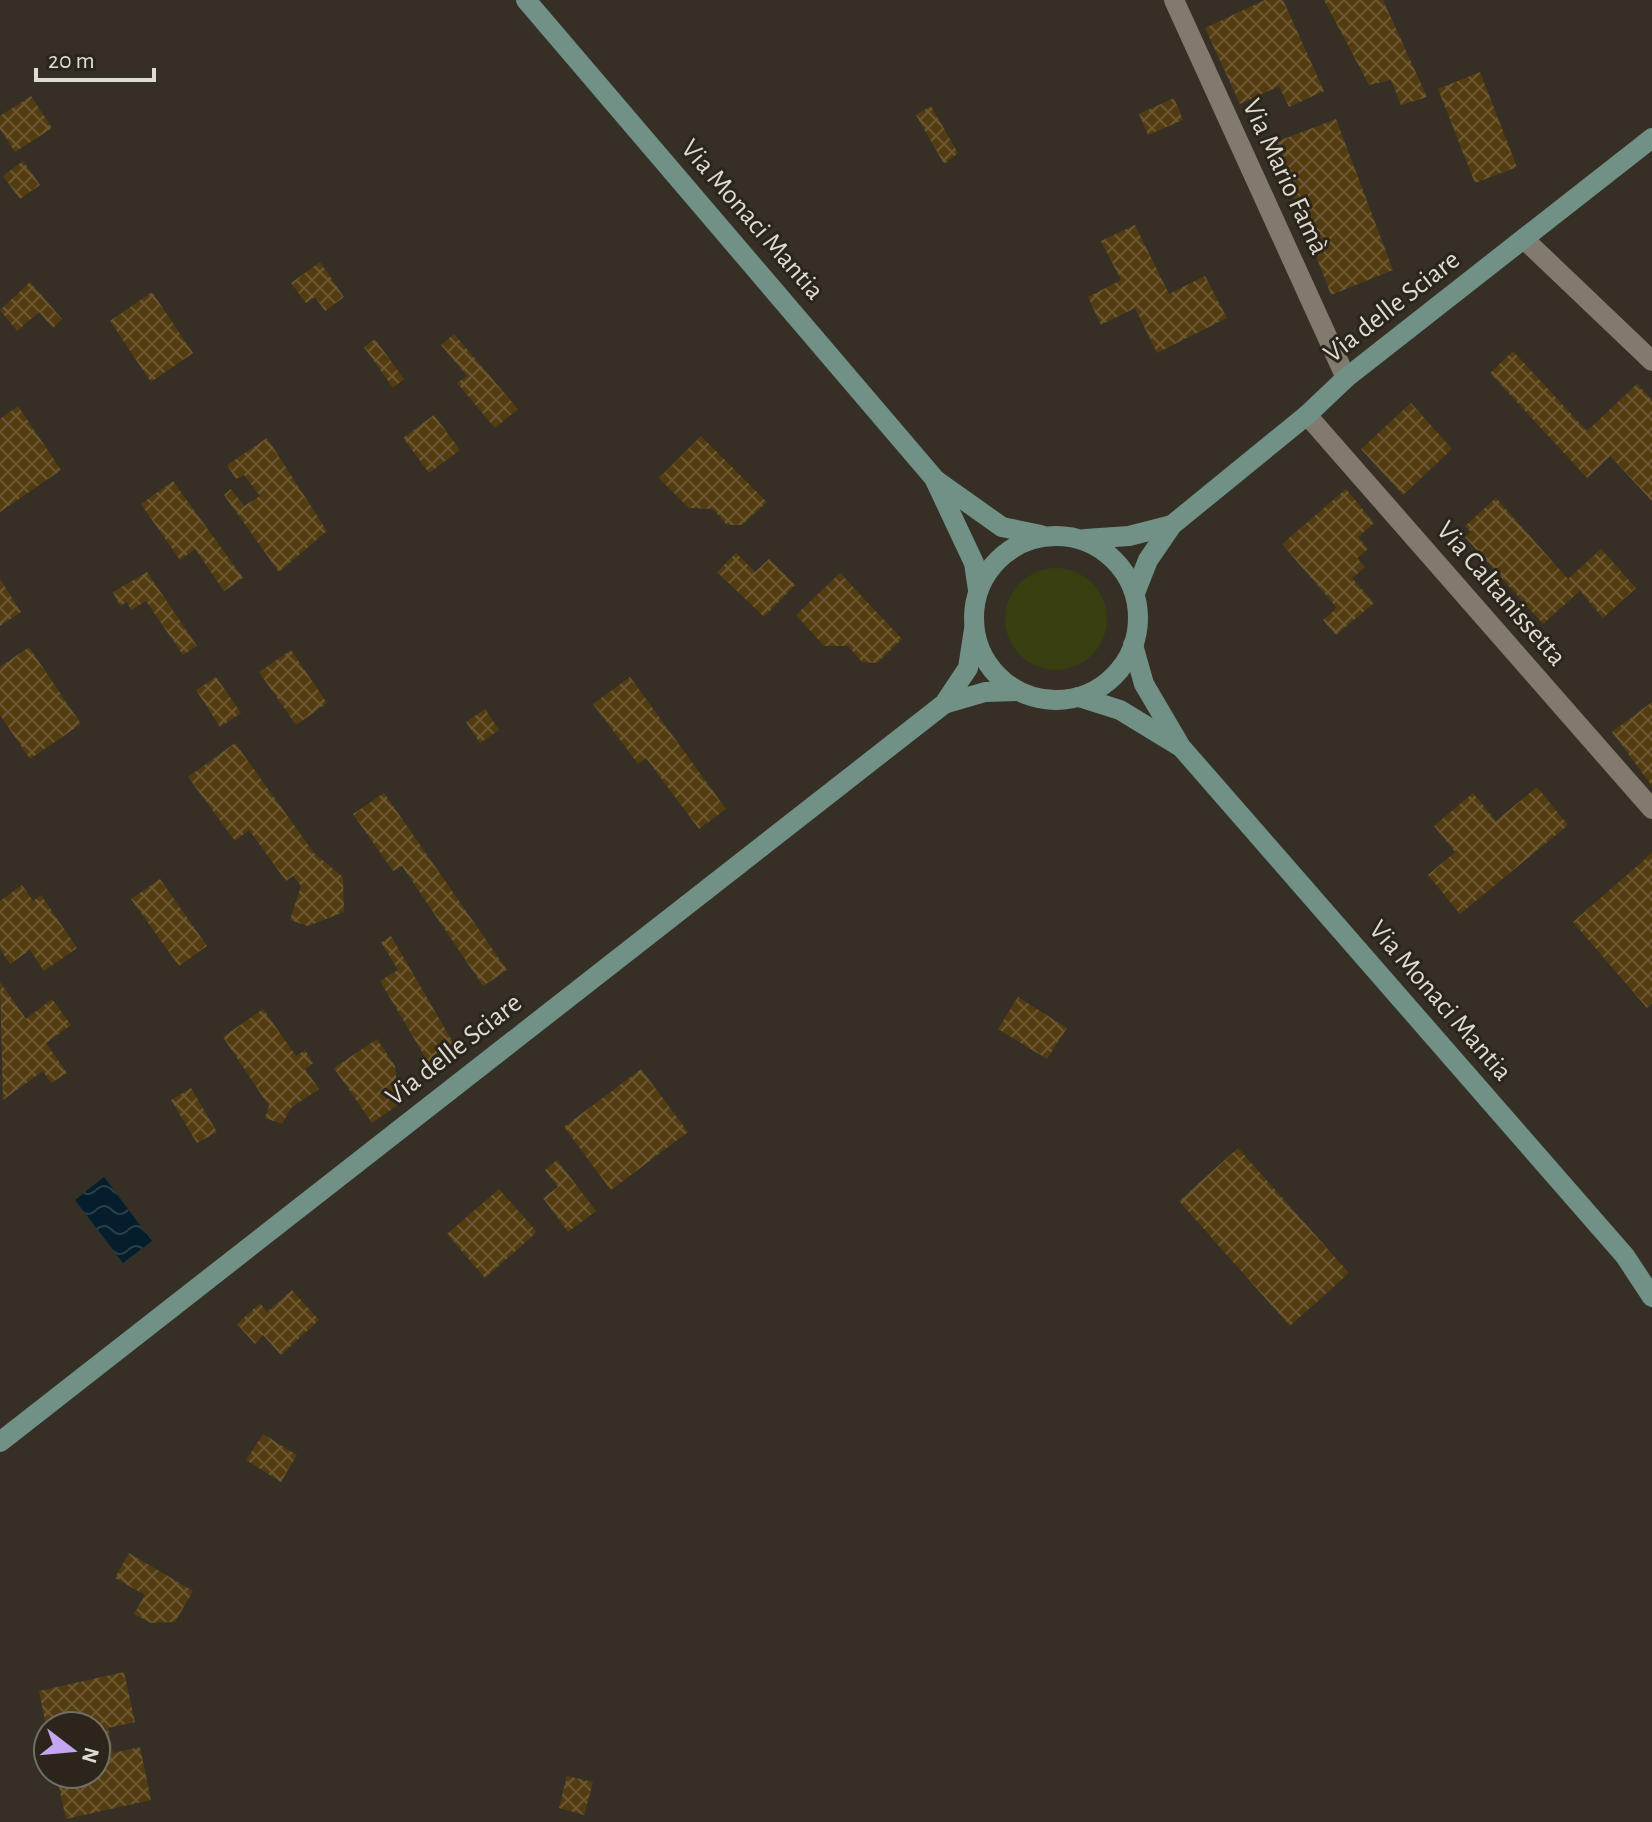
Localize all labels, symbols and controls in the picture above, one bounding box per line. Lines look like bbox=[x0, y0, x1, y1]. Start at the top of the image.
scale bar bbox=[36, 32, 154, 82]
text: 20 m bbox=[48, 49, 95, 73]
street label: Via Mario Famà bbox=[1237, 95, 1333, 259]
street label: Via Monaci Mantia bbox=[675, 135, 829, 306]
street label: Via delle Sciare bbox=[1319, 246, 1465, 368]
street label: Via Caltanissetta bbox=[1431, 516, 1571, 672]
street label: Via Monaci Mantia bbox=[1363, 916, 1517, 1087]
street label: Via delle Sciare bbox=[381, 989, 527, 1111]
north arrow bbox=[32, 1710, 112, 1790]
text: N bbox=[78, 1745, 103, 1766]

